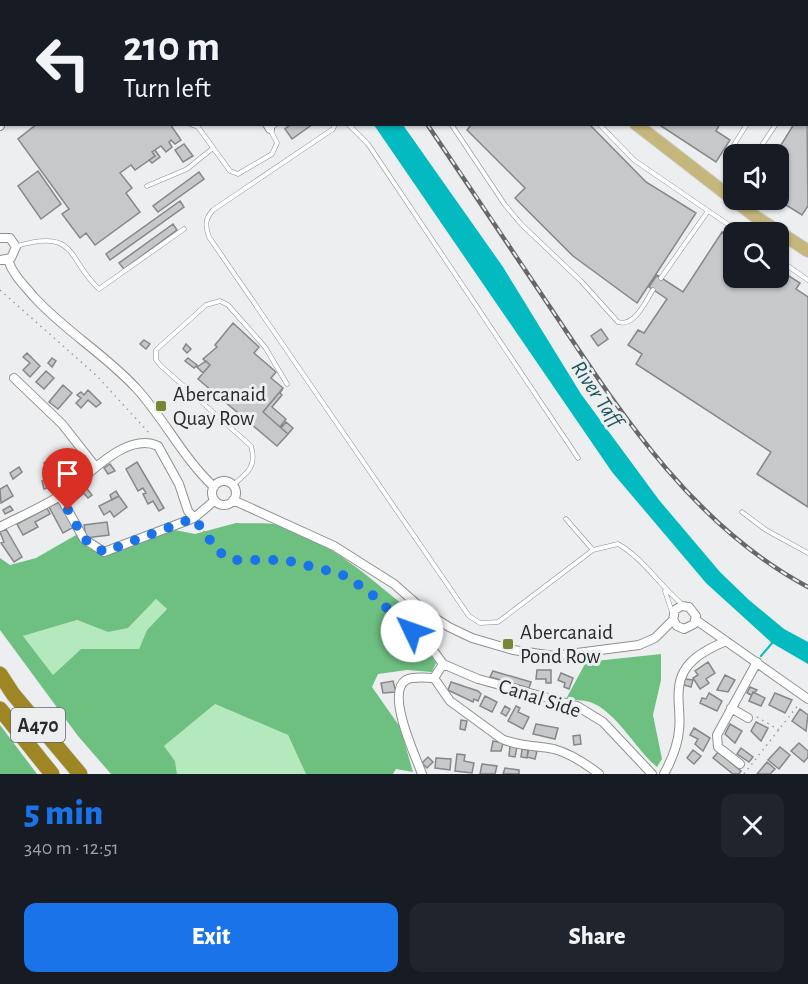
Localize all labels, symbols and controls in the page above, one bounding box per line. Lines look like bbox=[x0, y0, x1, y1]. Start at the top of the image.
icon: left bbox=[24, 24, 102, 102]
text: 210 m bbox=[123, 26, 220, 68]
text: Turn left bbox=[123, 75, 211, 102]
map controls bbox=[723, 144, 789, 288]
button: sound bbox=[723, 144, 789, 210]
button: search bbox=[723, 222, 789, 288]
water label: River Taff bbox=[567, 357, 629, 434]
place label: Abercanaid Quay Row bbox=[173, 384, 266, 429]
marker: Abercanaid Quay Row bbox=[154, 399, 168, 413]
pin bbox=[42, 448, 93, 510]
icon: arrive bbox=[51, 457, 84, 490]
position arrow bbox=[380, 599, 444, 663]
place label: Abercanaid Pond Row bbox=[520, 622, 613, 667]
marker: Abercanaid Pond Row bbox=[501, 637, 515, 651]
street label: Canal Side bbox=[496, 675, 584, 722]
road number: A470 bbox=[11, 708, 65, 742]
button: close bbox=[721, 794, 784, 857]
text: 5 min bbox=[24, 795, 103, 831]
text: 340 m · 12:51 bbox=[24, 838, 119, 858]
button: Exit bbox=[24, 903, 398, 972]
button: Share bbox=[410, 903, 784, 972]

